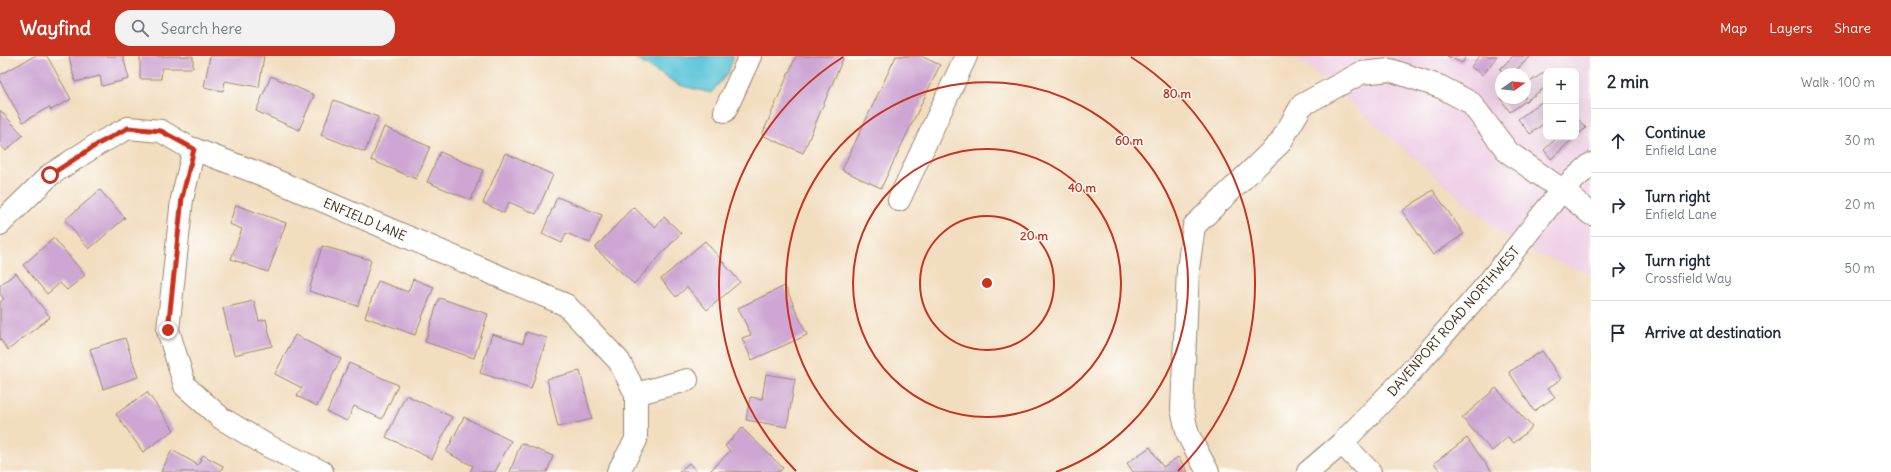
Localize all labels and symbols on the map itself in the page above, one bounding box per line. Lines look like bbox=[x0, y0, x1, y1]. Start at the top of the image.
north arrow bbox=[1495, 68, 1531, 104]
text: 80 m bbox=[1163, 86, 1192, 101]
text: 60 m bbox=[1115, 133, 1144, 148]
route start bbox=[41, 166, 59, 184]
text: 40 m bbox=[1068, 180, 1097, 195]
street label: ENFIELD LANE bbox=[321, 194, 409, 245]
text: 20 m bbox=[1020, 228, 1048, 243]
street label: DAVENPORT ROAD NORTHWEST bbox=[1384, 243, 1523, 400]
centre of rings bbox=[980, 276, 994, 290]
route end bbox=[159, 321, 177, 339]

